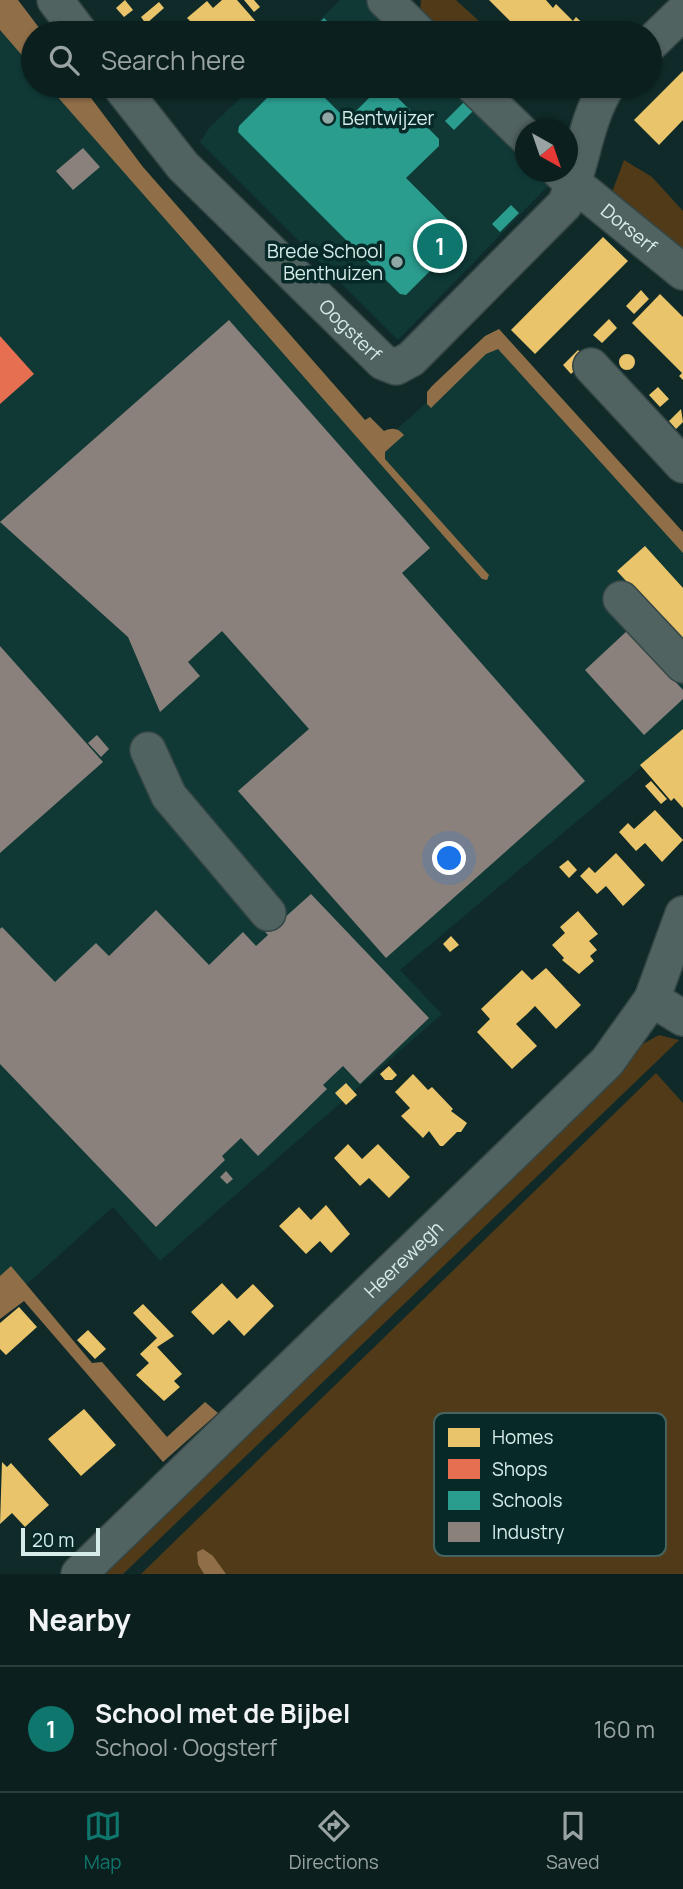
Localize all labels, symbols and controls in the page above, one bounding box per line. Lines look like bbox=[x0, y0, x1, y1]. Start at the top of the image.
search box bbox=[21, 21, 662, 98]
icon: search bbox=[45, 41, 83, 79]
text: Search here bbox=[101, 42, 246, 78]
place label: Bentwijzer bbox=[342, 105, 435, 131]
marker: Bentwijzer bbox=[320, 110, 336, 126]
north arrow bbox=[515, 119, 578, 182]
street label: Dorserf bbox=[596, 197, 663, 259]
pin: 1 bbox=[417, 220, 463, 272]
place label: Brede School Benthuizen bbox=[267, 238, 383, 286]
marker: Brede School Benthuizen bbox=[389, 254, 405, 270]
street label: Oogsterf bbox=[313, 293, 387, 367]
your location bbox=[432, 841, 466, 875]
street label: Heerewegh bbox=[358, 1215, 449, 1304]
legend bbox=[434, 1413, 666, 1556]
text: Homes bbox=[492, 1424, 553, 1450]
text: Shops bbox=[492, 1456, 547, 1482]
text: Schools bbox=[492, 1487, 562, 1513]
text: Industry bbox=[492, 1519, 565, 1545]
scale bar bbox=[21, 1525, 100, 1557]
text: 20 m bbox=[32, 1527, 74, 1553]
text: Nearby bbox=[28, 1599, 131, 1640]
text: School met de Bijbel bbox=[95, 1695, 350, 1731]
text: 1 bbox=[46, 1713, 56, 1745]
text: 160 m bbox=[594, 1713, 655, 1745]
text: School · Oogsterf bbox=[95, 1731, 277, 1763]
tab: Map bbox=[84, 1807, 122, 1875]
tab: Directions bbox=[289, 1807, 379, 1875]
tab: Saved bbox=[546, 1807, 599, 1875]

